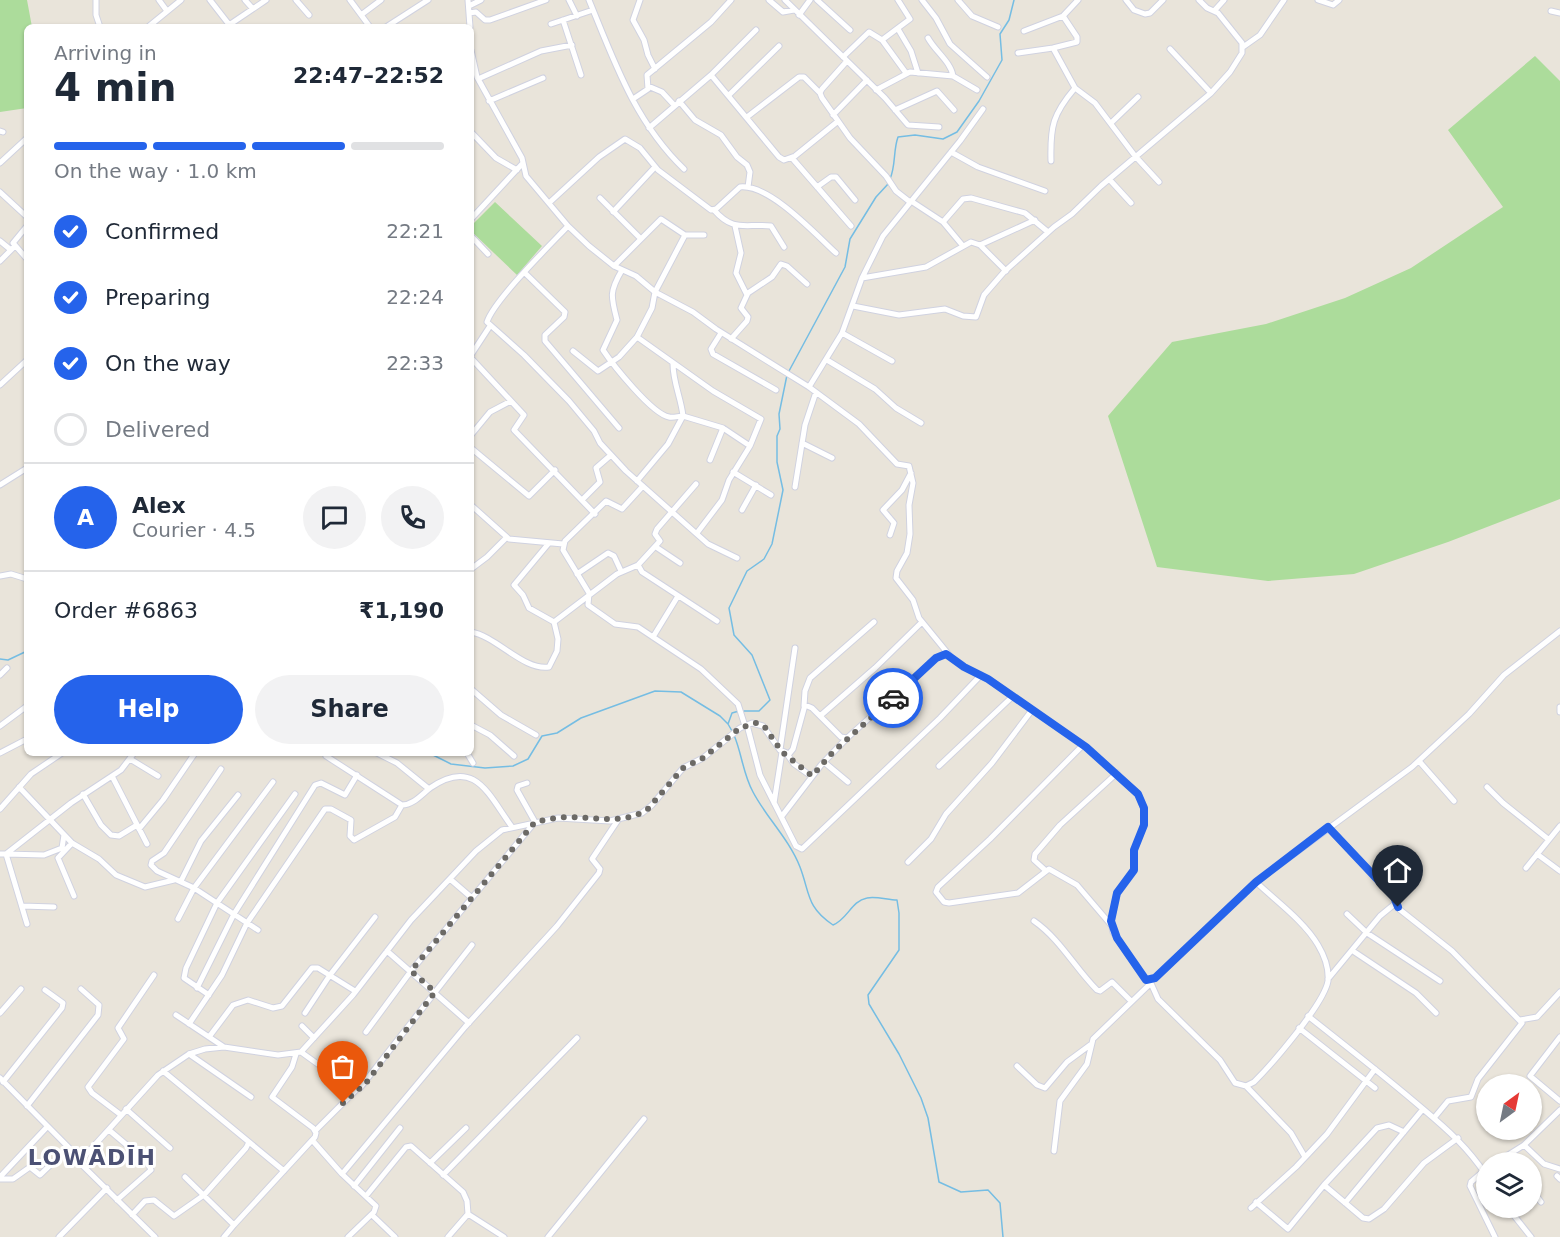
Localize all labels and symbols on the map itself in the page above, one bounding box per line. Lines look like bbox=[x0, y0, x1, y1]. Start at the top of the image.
courier bbox=[863, 668, 923, 728]
pin bbox=[1372, 845, 1423, 907]
pin bbox=[317, 1041, 368, 1103]
north arrow bbox=[1476, 1074, 1542, 1140]
district label: LOWĀDĪH bbox=[28, 1145, 156, 1170]

